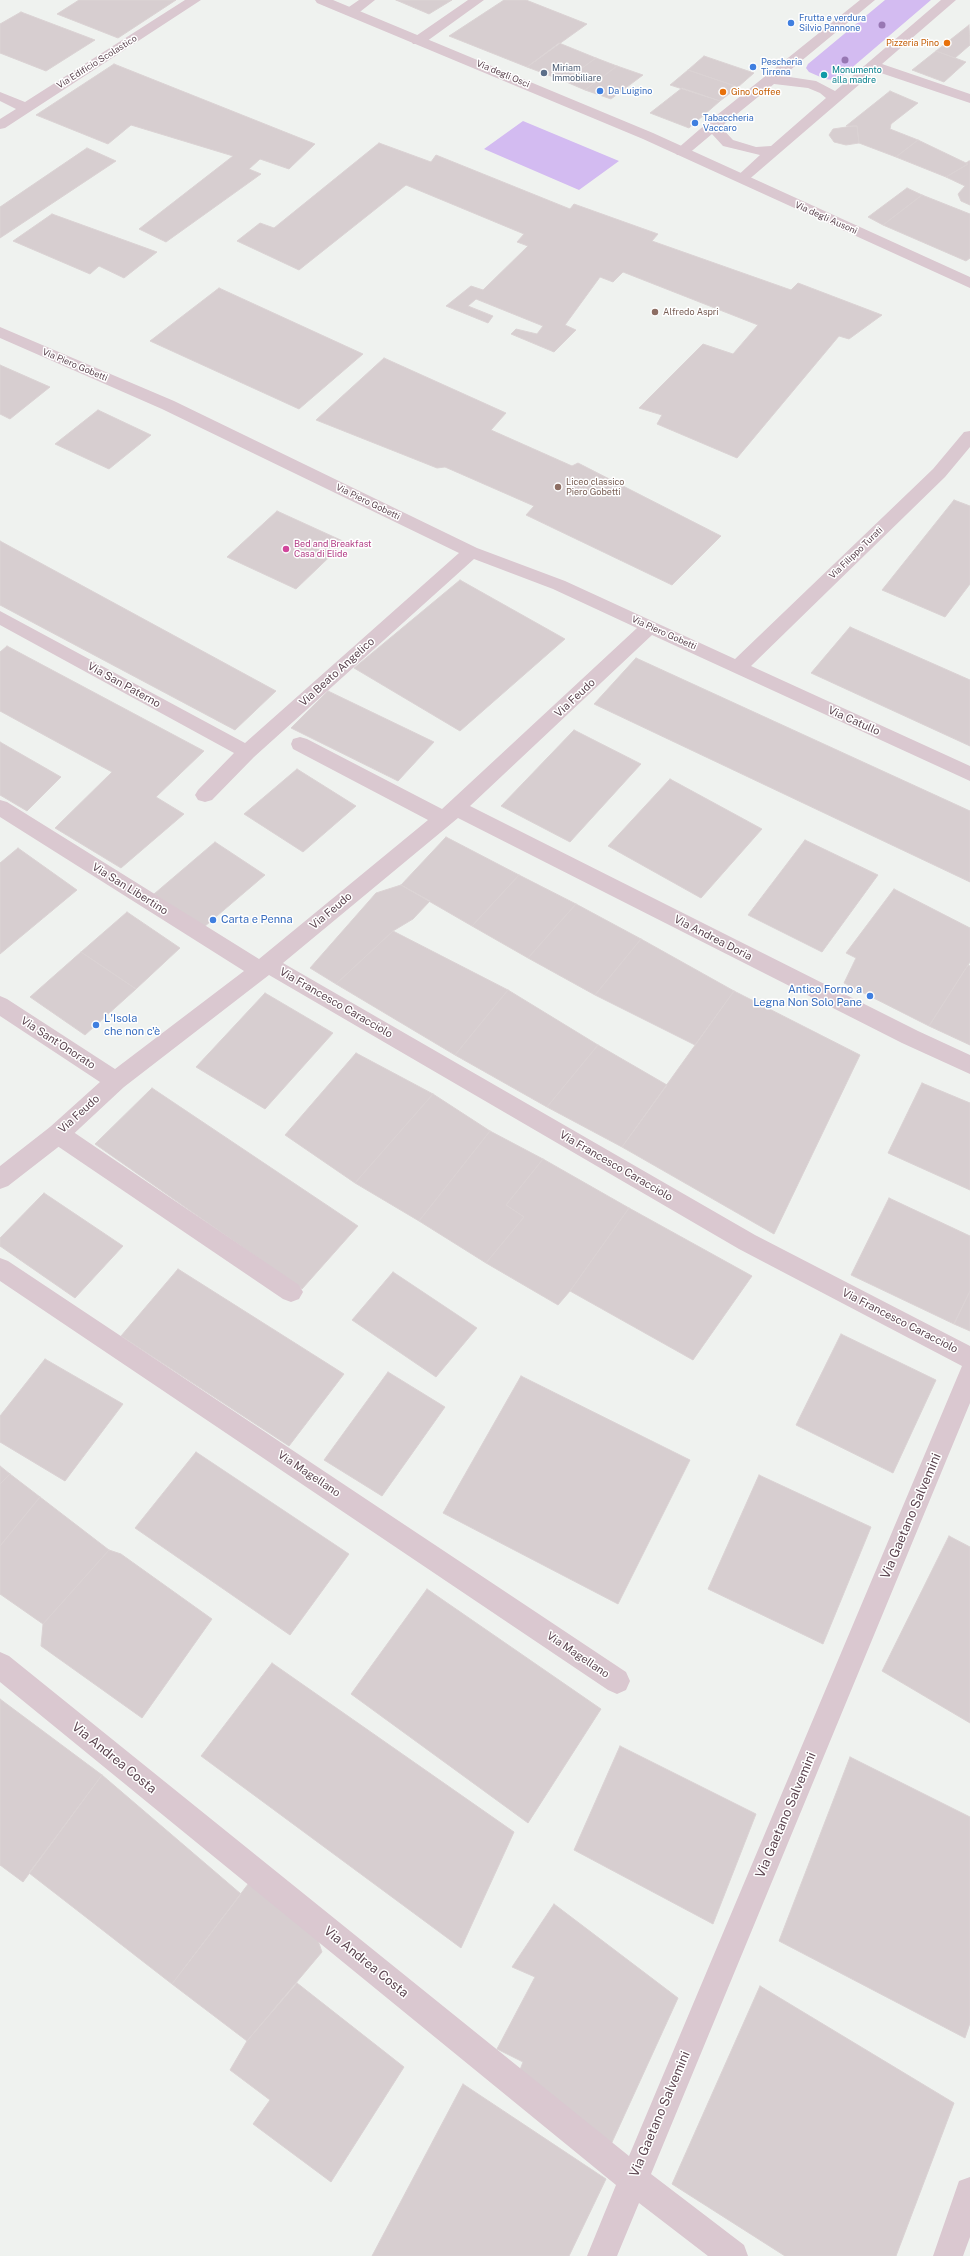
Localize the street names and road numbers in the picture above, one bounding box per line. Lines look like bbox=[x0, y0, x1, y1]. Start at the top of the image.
street label: Via Edificio Scolastico bbox=[55, 33, 139, 91]
street label: Via degli Osci bbox=[475, 58, 531, 90]
street label: Via degli Ausoni bbox=[793, 199, 859, 237]
street label: Via Piero Gobetti bbox=[41, 346, 109, 384]
street label: Via Piero Gobetti bbox=[334, 482, 402, 522]
street label: Via Filippo Turati bbox=[827, 525, 885, 581]
street label: Via Piero Gobetti bbox=[630, 614, 698, 652]
street label: Via Beato Angelico bbox=[297, 635, 377, 709]
street label: Via San Paterno bbox=[85, 660, 163, 710]
street label: Via Feudo bbox=[552, 676, 598, 720]
street label: Via Catullo bbox=[826, 704, 882, 738]
street label: Via San Libertino bbox=[90, 860, 170, 918]
street label: Via Feudo bbox=[307, 890, 355, 932]
street label: Via Andrea Doria bbox=[672, 913, 754, 963]
street label: Via Francesco Caracciolo bbox=[277, 965, 395, 1041]
street label: Via Sant'Onorato bbox=[18, 1014, 98, 1072]
street label: Via Feudo bbox=[56, 1092, 102, 1136]
street label: Via Francesco Caracciolo bbox=[557, 1128, 675, 1204]
street label: Via Francesco Caracciolo bbox=[840, 1286, 960, 1356]
street label: Via Magellano bbox=[275, 1448, 343, 1500]
street label: Via Gaetano Salvemini bbox=[877, 1451, 945, 1581]
street label: Via Magellano bbox=[544, 1629, 612, 1681]
street label: Via Andrea Costa bbox=[69, 1719, 159, 1797]
street label: Via Gaetano Salvemini bbox=[752, 1750, 820, 1880]
street label: Via Andrea Costa bbox=[321, 1923, 411, 2001]
street label: Via Gaetano Salvemini bbox=[626, 2049, 694, 2179]

